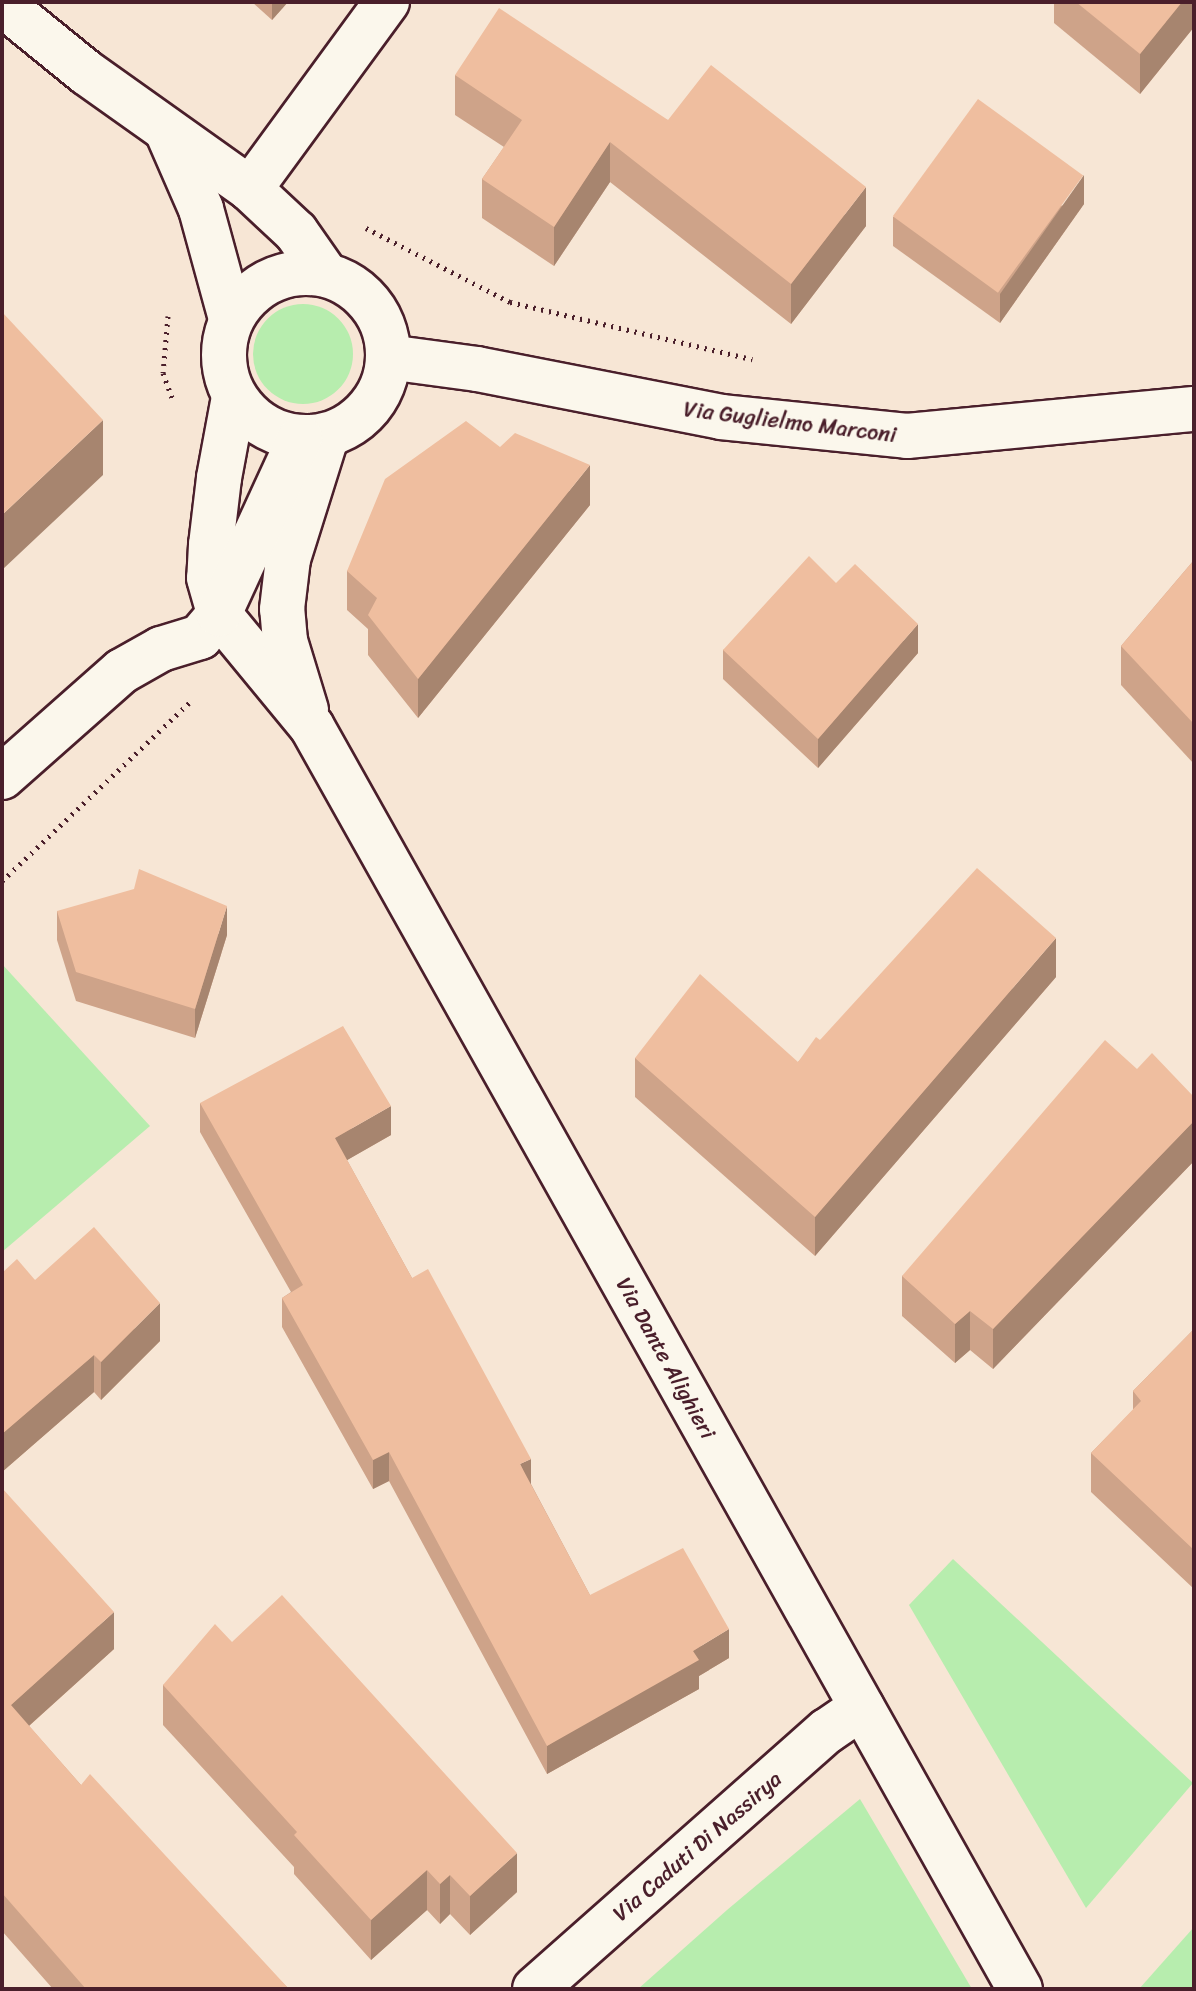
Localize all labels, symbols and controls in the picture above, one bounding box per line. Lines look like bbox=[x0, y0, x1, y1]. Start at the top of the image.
street label: Via Guglielmo Marconi bbox=[682, 396, 898, 448]
street label: Via Dante Alighieri bbox=[611, 1273, 721, 1443]
street label: Via Caduti Di Nassirya bbox=[607, 1766, 787, 1926]

